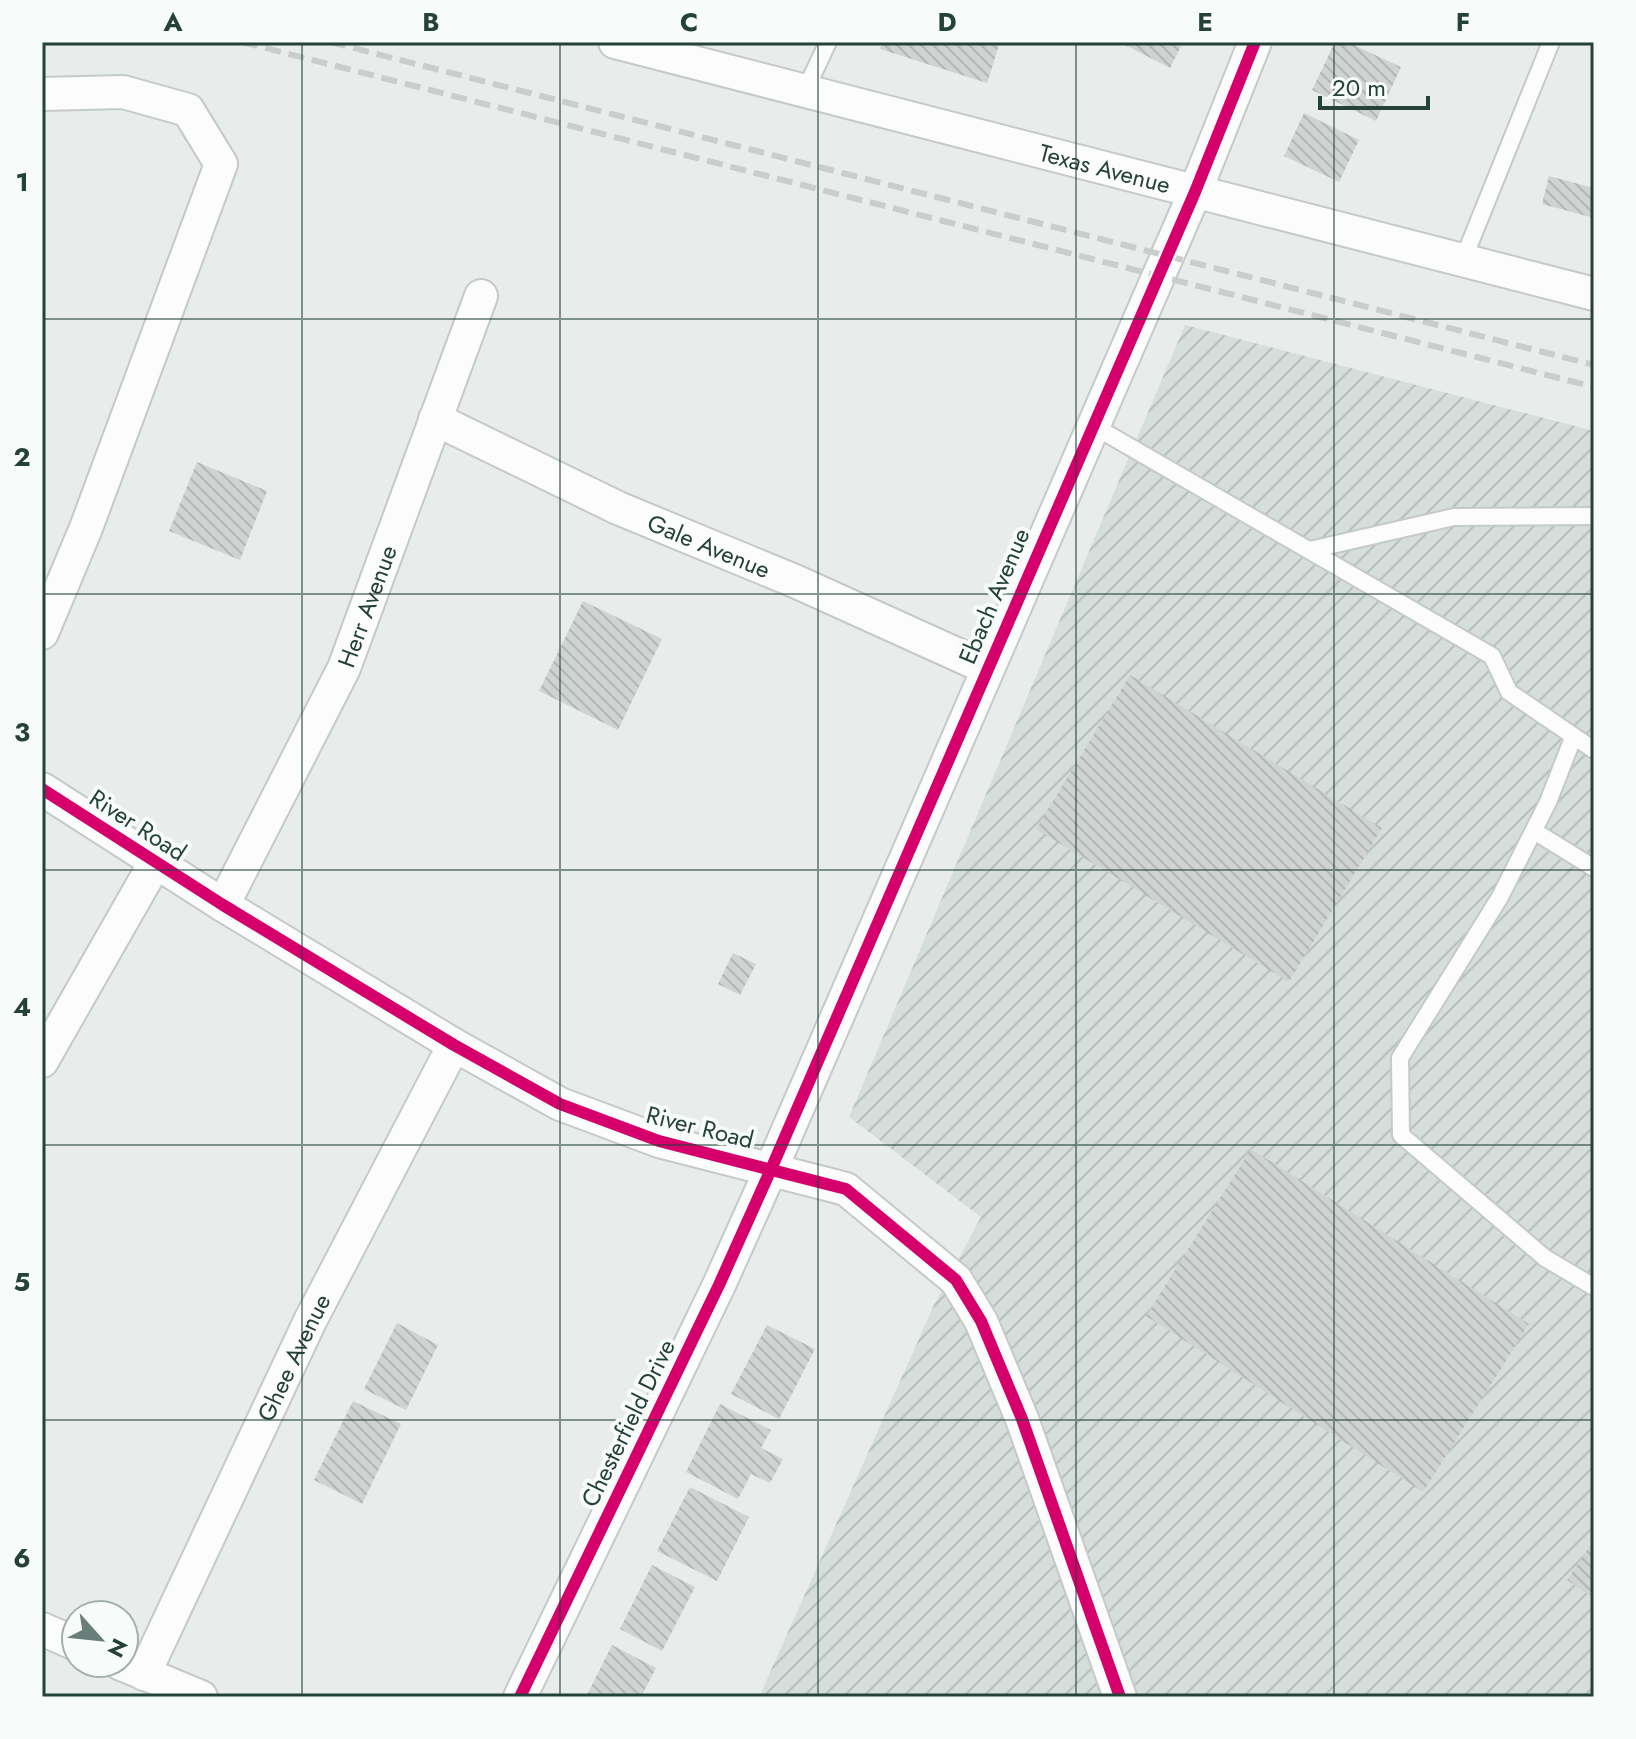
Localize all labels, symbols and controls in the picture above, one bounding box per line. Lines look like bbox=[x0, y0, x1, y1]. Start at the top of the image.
text: A bbox=[162, 3, 183, 41]
text: B bbox=[422, 3, 440, 41]
text: C bbox=[680, 3, 698, 41]
text: D bbox=[937, 3, 957, 41]
text: E bbox=[1197, 3, 1213, 41]
text: F bbox=[1456, 3, 1470, 41]
scale bar bbox=[1320, 60, 1428, 110]
text: 20 m bbox=[1332, 70, 1386, 105]
street label: Texas Avenue bbox=[1036, 134, 1174, 202]
text: 1 bbox=[15, 163, 29, 201]
text: 2 bbox=[13, 438, 31, 476]
street label: Gale Avenue bbox=[642, 505, 776, 587]
street label: Ebach Avenue bbox=[950, 523, 1038, 669]
street label: Herr Avenue bbox=[328, 540, 405, 672]
text: 3 bbox=[14, 713, 30, 751]
street label: River Road bbox=[83, 781, 193, 869]
text: 4 bbox=[13, 988, 31, 1026]
street label: River Road bbox=[643, 1097, 757, 1157]
text: 5 bbox=[14, 1263, 30, 1301]
street label: Ghee Avenue bbox=[248, 1287, 339, 1427]
street label: Chesterfield Drive bbox=[572, 1333, 684, 1513]
text: 6 bbox=[13, 1539, 31, 1577]
north arrow bbox=[60, 1599, 140, 1679]
text: N bbox=[100, 1633, 136, 1663]

